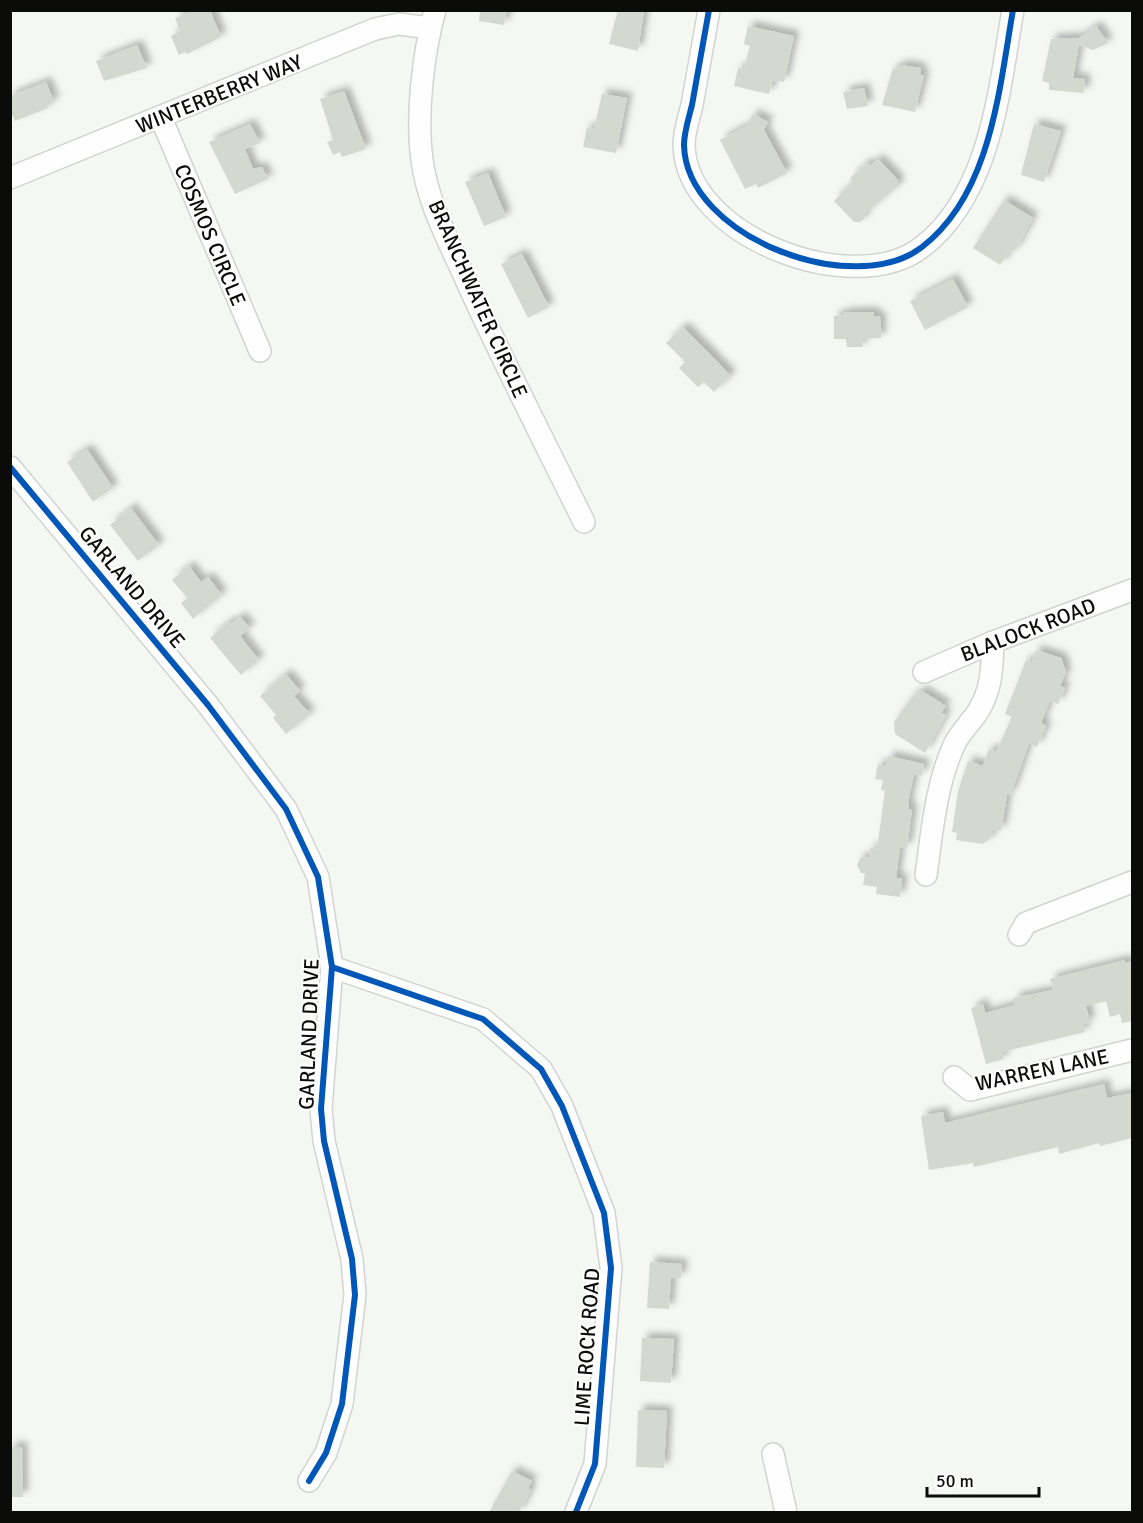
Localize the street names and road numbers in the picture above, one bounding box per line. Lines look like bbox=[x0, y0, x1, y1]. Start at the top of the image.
street label: WINTERBERRY WAY bbox=[132, 49, 306, 139]
street label: COSMOS CIRCLE bbox=[168, 160, 252, 310]
street label: BRANCHWATER CIRCLE bbox=[423, 196, 533, 402]
street label: GARLAND DRIVE bbox=[73, 521, 191, 653]
street label: BLALOCK ROAD bbox=[957, 592, 1099, 668]
street label: GARLAND DRIVE bbox=[293, 958, 325, 1110]
street label: WARREN LANE bbox=[973, 1043, 1111, 1097]
street label: LIME ROCK ROAD bbox=[569, 1267, 605, 1427]

